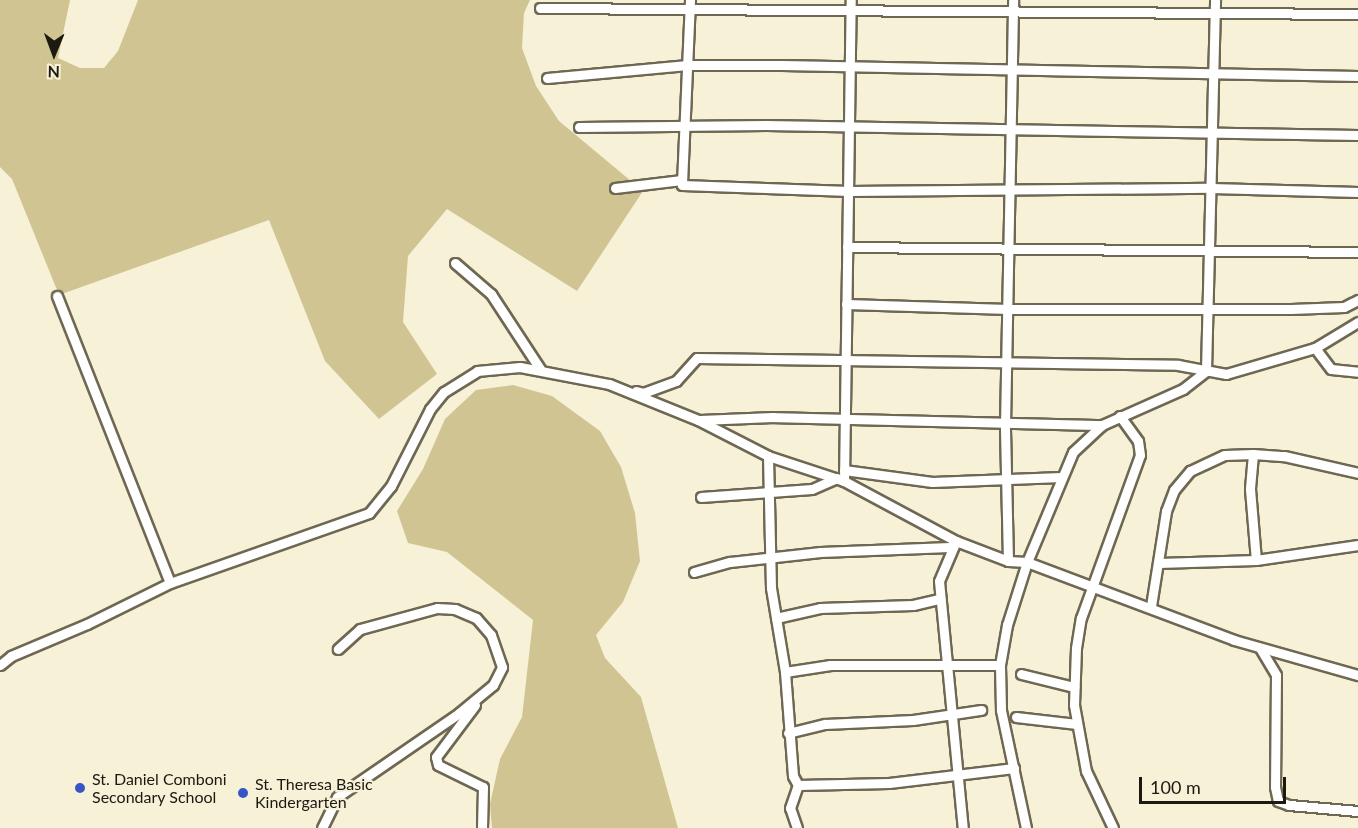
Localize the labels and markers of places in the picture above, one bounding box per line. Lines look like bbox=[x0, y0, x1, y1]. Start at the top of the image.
place label: St. Daniel Comboni Secondary School bbox=[92, 769, 226, 807]
place label: St. Theresa Basic Kindergarten bbox=[255, 774, 373, 812]
marker: St. Daniel Comboni Secondary School bbox=[73, 781, 87, 795]
marker: St. Theresa Basic Kindergarten bbox=[236, 786, 250, 800]

